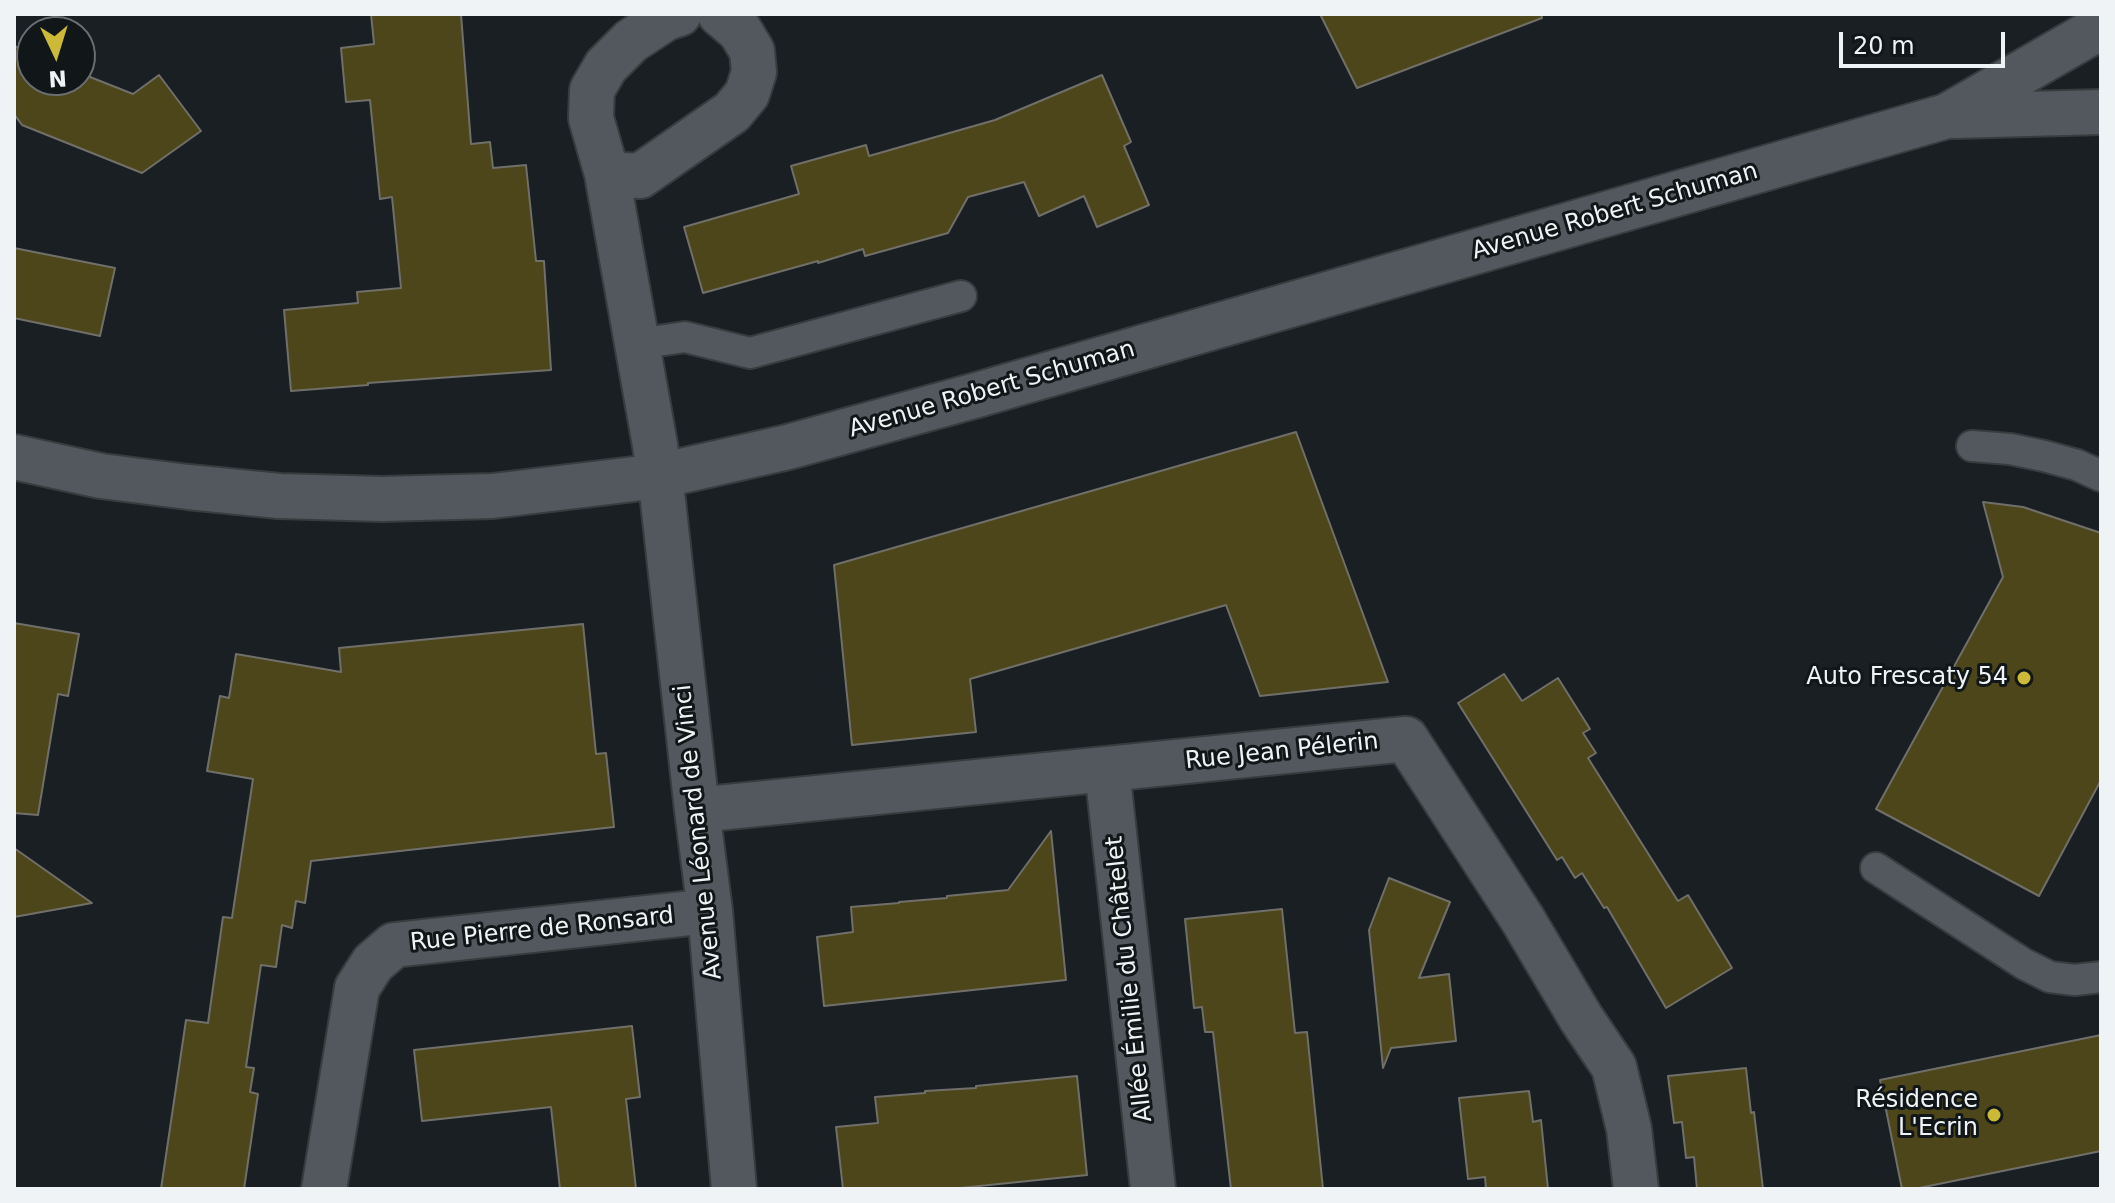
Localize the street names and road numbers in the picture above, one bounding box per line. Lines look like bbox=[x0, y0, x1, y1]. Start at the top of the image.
street label: Avenue Robert Schuman bbox=[1469, 157, 1761, 267]
street label: Avenue Robert Schuman bbox=[846, 335, 1138, 445]
street label: Avenue Léonard de Vinci bbox=[669, 683, 729, 981]
street label: Rue Jean Pélerin bbox=[1184, 728, 1380, 776]
street label: Allée Émilie du Châtelet bbox=[1101, 834, 1159, 1124]
street label: Rue Pierre de Ronsard bbox=[409, 902, 675, 958]

